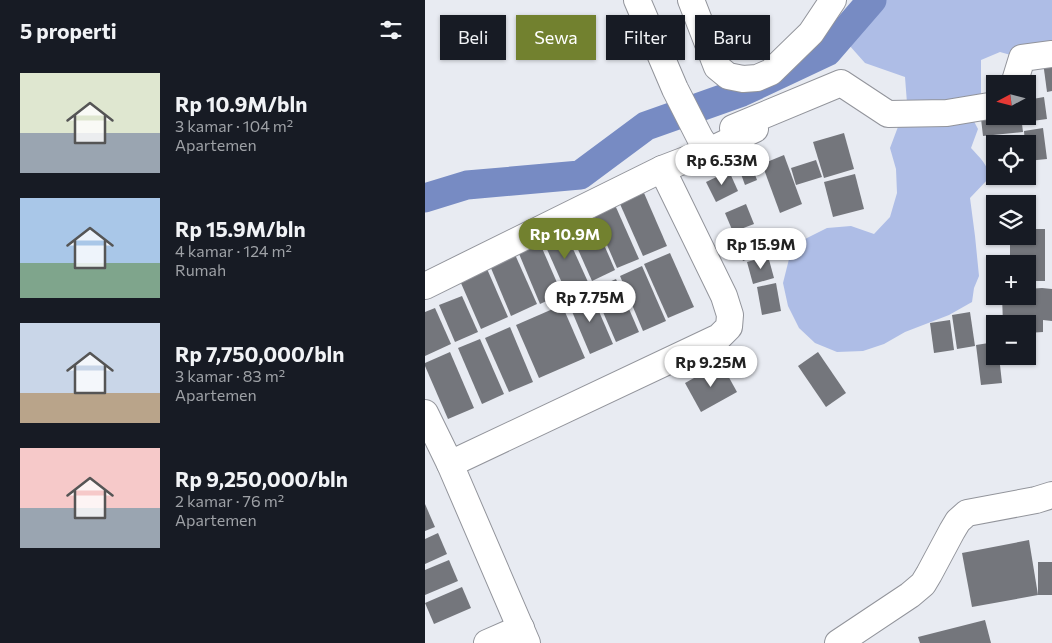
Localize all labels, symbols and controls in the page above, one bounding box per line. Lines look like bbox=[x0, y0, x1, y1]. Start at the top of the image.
chip: Beli bbox=[440, 15, 506, 60]
chip: Sewa bbox=[516, 15, 596, 60]
chip: Filter bbox=[606, 15, 685, 60]
chip: Baru bbox=[695, 15, 770, 60]
icon: filters bbox=[377, 16, 405, 44]
text: 5 properti bbox=[20, 18, 116, 43]
north arrow bbox=[986, 75, 1036, 125]
map controls bbox=[986, 75, 1036, 365]
text: Rp 10.9M/bln bbox=[175, 91, 307, 116]
icon: home bbox=[60, 93, 120, 153]
text: 3 kamar · 104 m² bbox=[175, 116, 293, 135]
text: Apartemen bbox=[175, 135, 257, 154]
button: locate bbox=[986, 135, 1036, 185]
pin: Rp 6.53M bbox=[670, 144, 774, 186]
text: Rp 6.53M bbox=[686, 150, 758, 169]
button: layers bbox=[986, 195, 1036, 245]
text: Rp 15.9M/bln bbox=[175, 216, 306, 241]
icon: home bbox=[60, 218, 120, 278]
pin: Rp 10.9M bbox=[513, 218, 617, 260]
text: Rp 10.9M bbox=[530, 224, 600, 243]
pin: Rp 15.9M bbox=[709, 228, 813, 270]
text: Rp 15.9M bbox=[726, 234, 796, 253]
text: 4 kamar · 124 m² bbox=[175, 241, 292, 260]
button: + bbox=[986, 255, 1036, 305]
text: Rumah bbox=[175, 260, 226, 279]
pin: Rp 7.75M bbox=[538, 280, 642, 323]
text: Rp 7.75M bbox=[556, 287, 624, 306]
button: − bbox=[986, 315, 1036, 365]
text: Rp 7,750,000/bln bbox=[175, 341, 344, 366]
icon: home bbox=[60, 343, 120, 403]
pin: Rp 9.25M bbox=[659, 346, 763, 388]
text: Rp 9.25M bbox=[675, 352, 747, 371]
text: 3 kamar · 83 m² bbox=[175, 366, 285, 385]
text: Apartemen bbox=[175, 385, 257, 404]
text: Rp 9,250,000/bln bbox=[175, 466, 348, 491]
icon: home bbox=[60, 468, 120, 528]
text: 2 kamar · 76 m² bbox=[175, 491, 284, 510]
text: Apartemen bbox=[175, 510, 257, 529]

